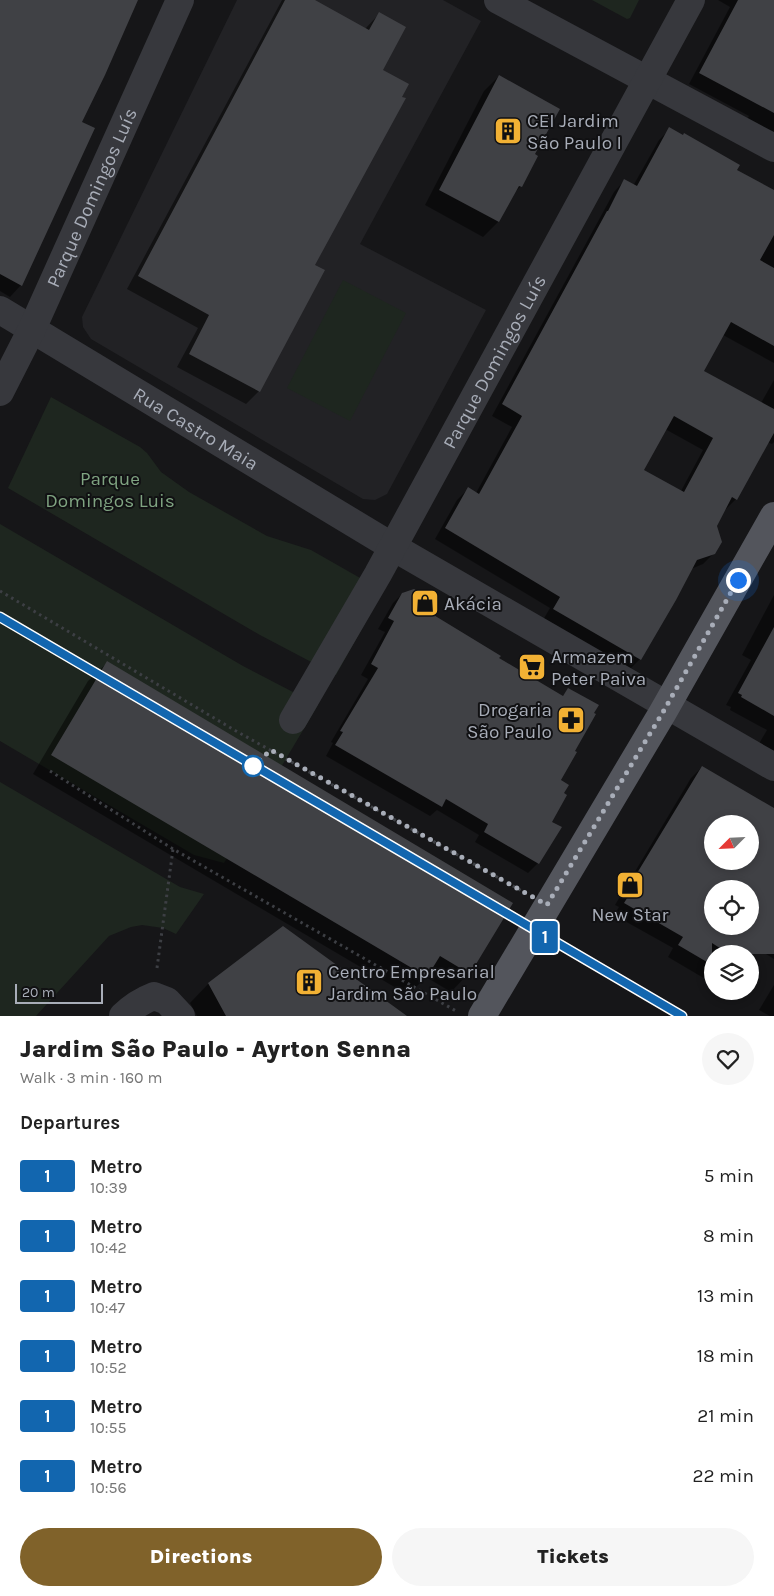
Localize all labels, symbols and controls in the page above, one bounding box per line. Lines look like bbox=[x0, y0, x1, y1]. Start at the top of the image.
street label: Parque Domingos Luís bbox=[42, 105, 142, 291]
place label: CEI Jardim São Paulo I bbox=[527, 110, 622, 154]
building icon: CEI Jardim São Paulo I bbox=[493, 116, 523, 146]
street label: Parque Domingos Luís bbox=[439, 271, 551, 453]
street label: Rua Castro Maia bbox=[129, 383, 262, 475]
park label: Parque Domingos Luis bbox=[45, 468, 175, 512]
your location bbox=[726, 568, 751, 593]
shop icon: Akácia bbox=[410, 588, 440, 618]
place label: Akácia bbox=[444, 593, 502, 615]
place label: Armazem Peter Paiva bbox=[551, 646, 646, 690]
supermarket icon: Armazem Peter Paiva bbox=[517, 652, 547, 682]
place label: Drogaria São Paulo bbox=[467, 699, 552, 743]
pharmacy icon: Drogaria São Paulo bbox=[556, 705, 586, 735]
unlabelled marker bbox=[242, 755, 264, 777]
north arrow bbox=[704, 815, 759, 870]
map controls bbox=[704, 815, 759, 1000]
shop icon: New Star bbox=[615, 870, 645, 900]
button: locate bbox=[704, 880, 759, 935]
place label: New Star bbox=[592, 904, 669, 926]
line badge: 1 bbox=[529, 921, 561, 953]
text: 1 bbox=[542, 926, 548, 948]
button: layers bbox=[704, 945, 759, 1000]
place label: Centro Empresarial Jardim São Paulo bbox=[328, 961, 495, 1005]
building icon: Centro Empresarial Jardim São Paulo bbox=[294, 967, 324, 997]
scale bar bbox=[15, 981, 102, 1004]
text: 20 m bbox=[22, 984, 55, 1001]
button: heart bbox=[702, 1033, 754, 1085]
text: Jardim São Paulo - Ayrton Senna bbox=[20, 1035, 411, 1063]
text: Walk · 3 min · 160 m bbox=[20, 1068, 162, 1087]
text: Departures bbox=[20, 1112, 120, 1134]
text: Metro bbox=[90, 1156, 142, 1178]
text: 1 bbox=[44, 1165, 51, 1187]
text: 5 min bbox=[704, 1165, 754, 1187]
text: 10:39 bbox=[90, 1178, 127, 1197]
text: Metro bbox=[90, 1216, 142, 1238]
text: 1 bbox=[44, 1225, 51, 1247]
text: 8 min bbox=[703, 1225, 754, 1247]
text: 10:42 bbox=[90, 1238, 127, 1257]
text: Metro bbox=[90, 1276, 142, 1298]
text: 1 bbox=[44, 1285, 51, 1307]
text: 13 min bbox=[697, 1285, 754, 1307]
text: 10:47 bbox=[90, 1298, 125, 1317]
text: Metro bbox=[90, 1336, 142, 1358]
text: 1 bbox=[44, 1345, 51, 1367]
text: 18 min bbox=[697, 1345, 754, 1367]
text: 10:52 bbox=[90, 1358, 127, 1377]
text: Metro bbox=[90, 1396, 142, 1418]
text: 1 bbox=[44, 1405, 51, 1427]
text: 21 min bbox=[697, 1405, 754, 1427]
text: 10:55 bbox=[90, 1418, 127, 1437]
text: Metro bbox=[90, 1456, 142, 1478]
text: 1 bbox=[44, 1465, 51, 1487]
text: 22 min bbox=[693, 1465, 754, 1487]
text: 10:56 bbox=[90, 1478, 127, 1497]
button: Directions bbox=[20, 1528, 382, 1586]
button: Tickets bbox=[392, 1528, 754, 1586]

